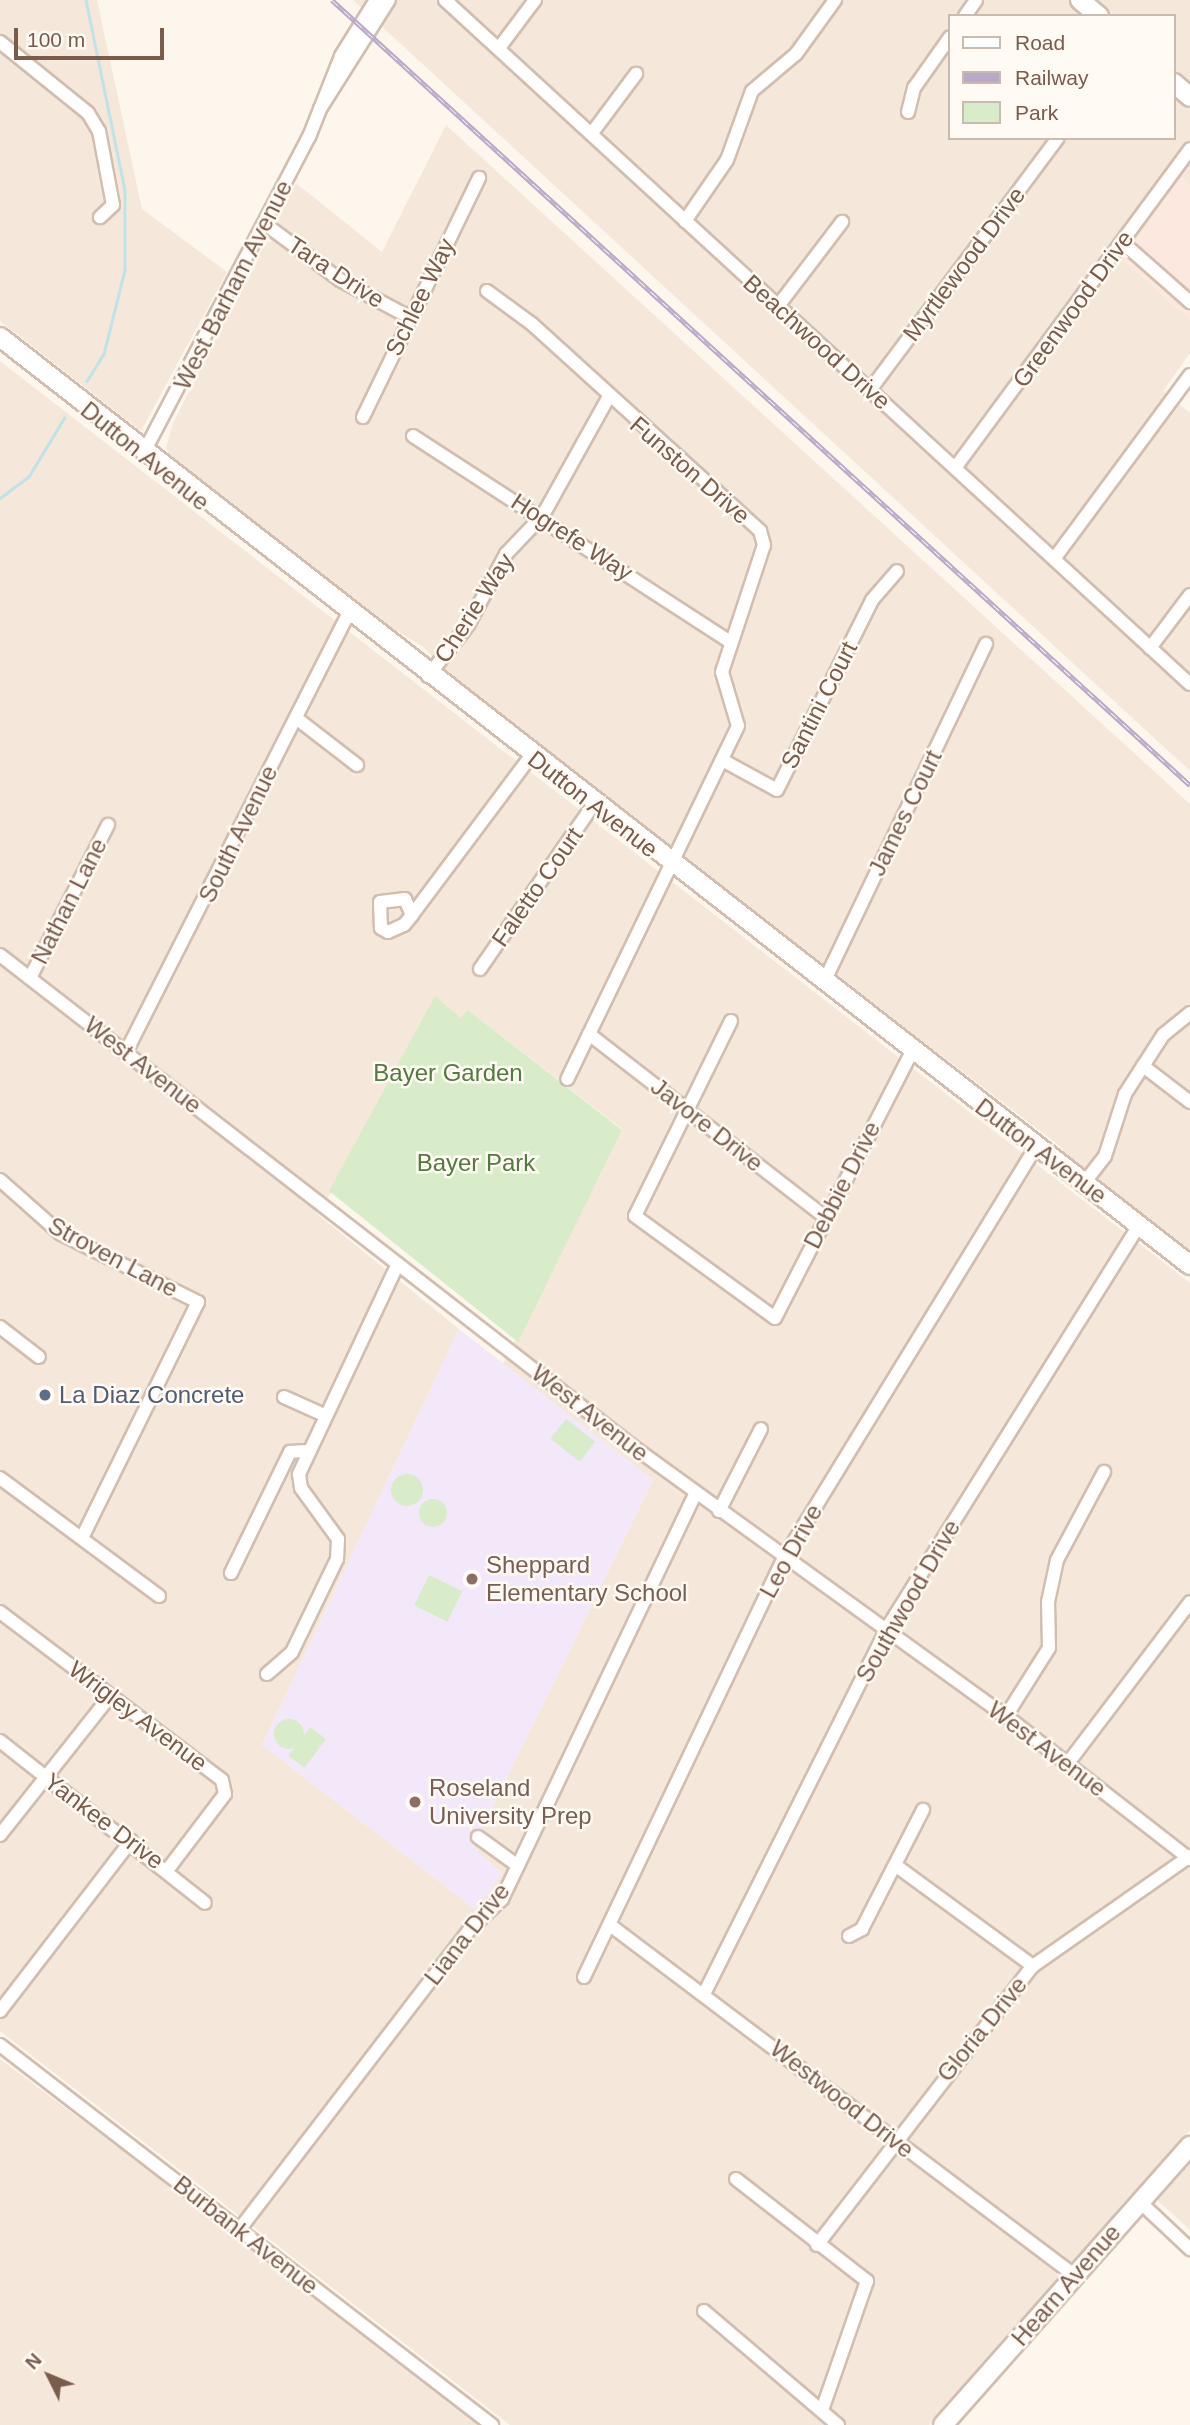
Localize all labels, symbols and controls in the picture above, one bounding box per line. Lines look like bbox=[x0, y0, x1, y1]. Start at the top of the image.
scale bar bbox=[18, 14, 168, 58]
legend bbox=[948, 14, 1176, 140]
text: 100 m bbox=[27, 28, 85, 51]
text: Road bbox=[1015, 31, 1065, 54]
text: Railway bbox=[1015, 66, 1089, 89]
text: Park bbox=[1015, 101, 1058, 124]
street label: West Barham Avenue bbox=[167, 175, 299, 395]
street label: Myrtlewood Drive bbox=[897, 181, 1031, 347]
street label: Greenwood Drive bbox=[1006, 225, 1140, 393]
street label: Tara Drive bbox=[282, 230, 390, 314]
street label: Schlee Way bbox=[379, 234, 461, 360]
street label: Beachwood Drive bbox=[737, 268, 897, 416]
street label: Dutton Avenue bbox=[74, 395, 216, 517]
street label: Funston Drive bbox=[624, 410, 756, 530]
street label: Hogrefe Way bbox=[506, 487, 638, 587]
street label: Cherie Way bbox=[428, 548, 520, 668]
street label: Santini Court bbox=[775, 637, 863, 773]
street label: Dutton Avenue bbox=[522, 744, 664, 864]
street label: James Court bbox=[862, 746, 948, 880]
street label: South Avenue bbox=[192, 760, 284, 908]
street label: Faletto Court bbox=[485, 822, 589, 952]
street label: Nathan Lane bbox=[25, 833, 113, 969]
street label: West Avenue bbox=[78, 1010, 208, 1120]
park label: Bayer Garden bbox=[373, 1059, 523, 1087]
street label: Javore Drive bbox=[645, 1072, 769, 1178]
street label: Dutton Avenue bbox=[969, 1092, 1113, 1210]
street label: Debbie Drive bbox=[798, 1117, 886, 1253]
park label: Bayer Park bbox=[417, 1149, 535, 1177]
street label: Stroven Lane bbox=[43, 1211, 183, 1303]
street label: West Avenue bbox=[525, 1358, 655, 1468]
place label: La Diaz Concrete bbox=[59, 1381, 244, 1409]
marker: La Diaz Concrete bbox=[37, 1387, 53, 1403]
street label: Leo Drive bbox=[754, 1499, 828, 1603]
street label: Southwood Drive bbox=[850, 1515, 966, 1687]
place label: Sheppard Elementary School bbox=[486, 1551, 687, 1607]
marker: Sheppard Elementary School bbox=[464, 1571, 480, 1587]
street label: Wrigley Avenue bbox=[63, 1654, 213, 1778]
street label: West Avenue bbox=[982, 1695, 1112, 1803]
street label: Yankee Drive bbox=[39, 1767, 169, 1875]
place label: Roseland University Prep bbox=[429, 1774, 592, 1830]
marker: Roseland University Prep bbox=[407, 1794, 423, 1810]
street label: Liana Drive bbox=[418, 1877, 516, 1991]
street label: Gloria Drive bbox=[931, 1971, 1033, 2087]
street label: Westwood Drive bbox=[764, 2034, 920, 2164]
street label: Burbank Avenue bbox=[167, 2169, 325, 2301]
street label: Hearn Avenue bbox=[1005, 2218, 1127, 2352]
north arrow bbox=[14, 2341, 84, 2411]
text: N bbox=[21, 2349, 46, 2374]

